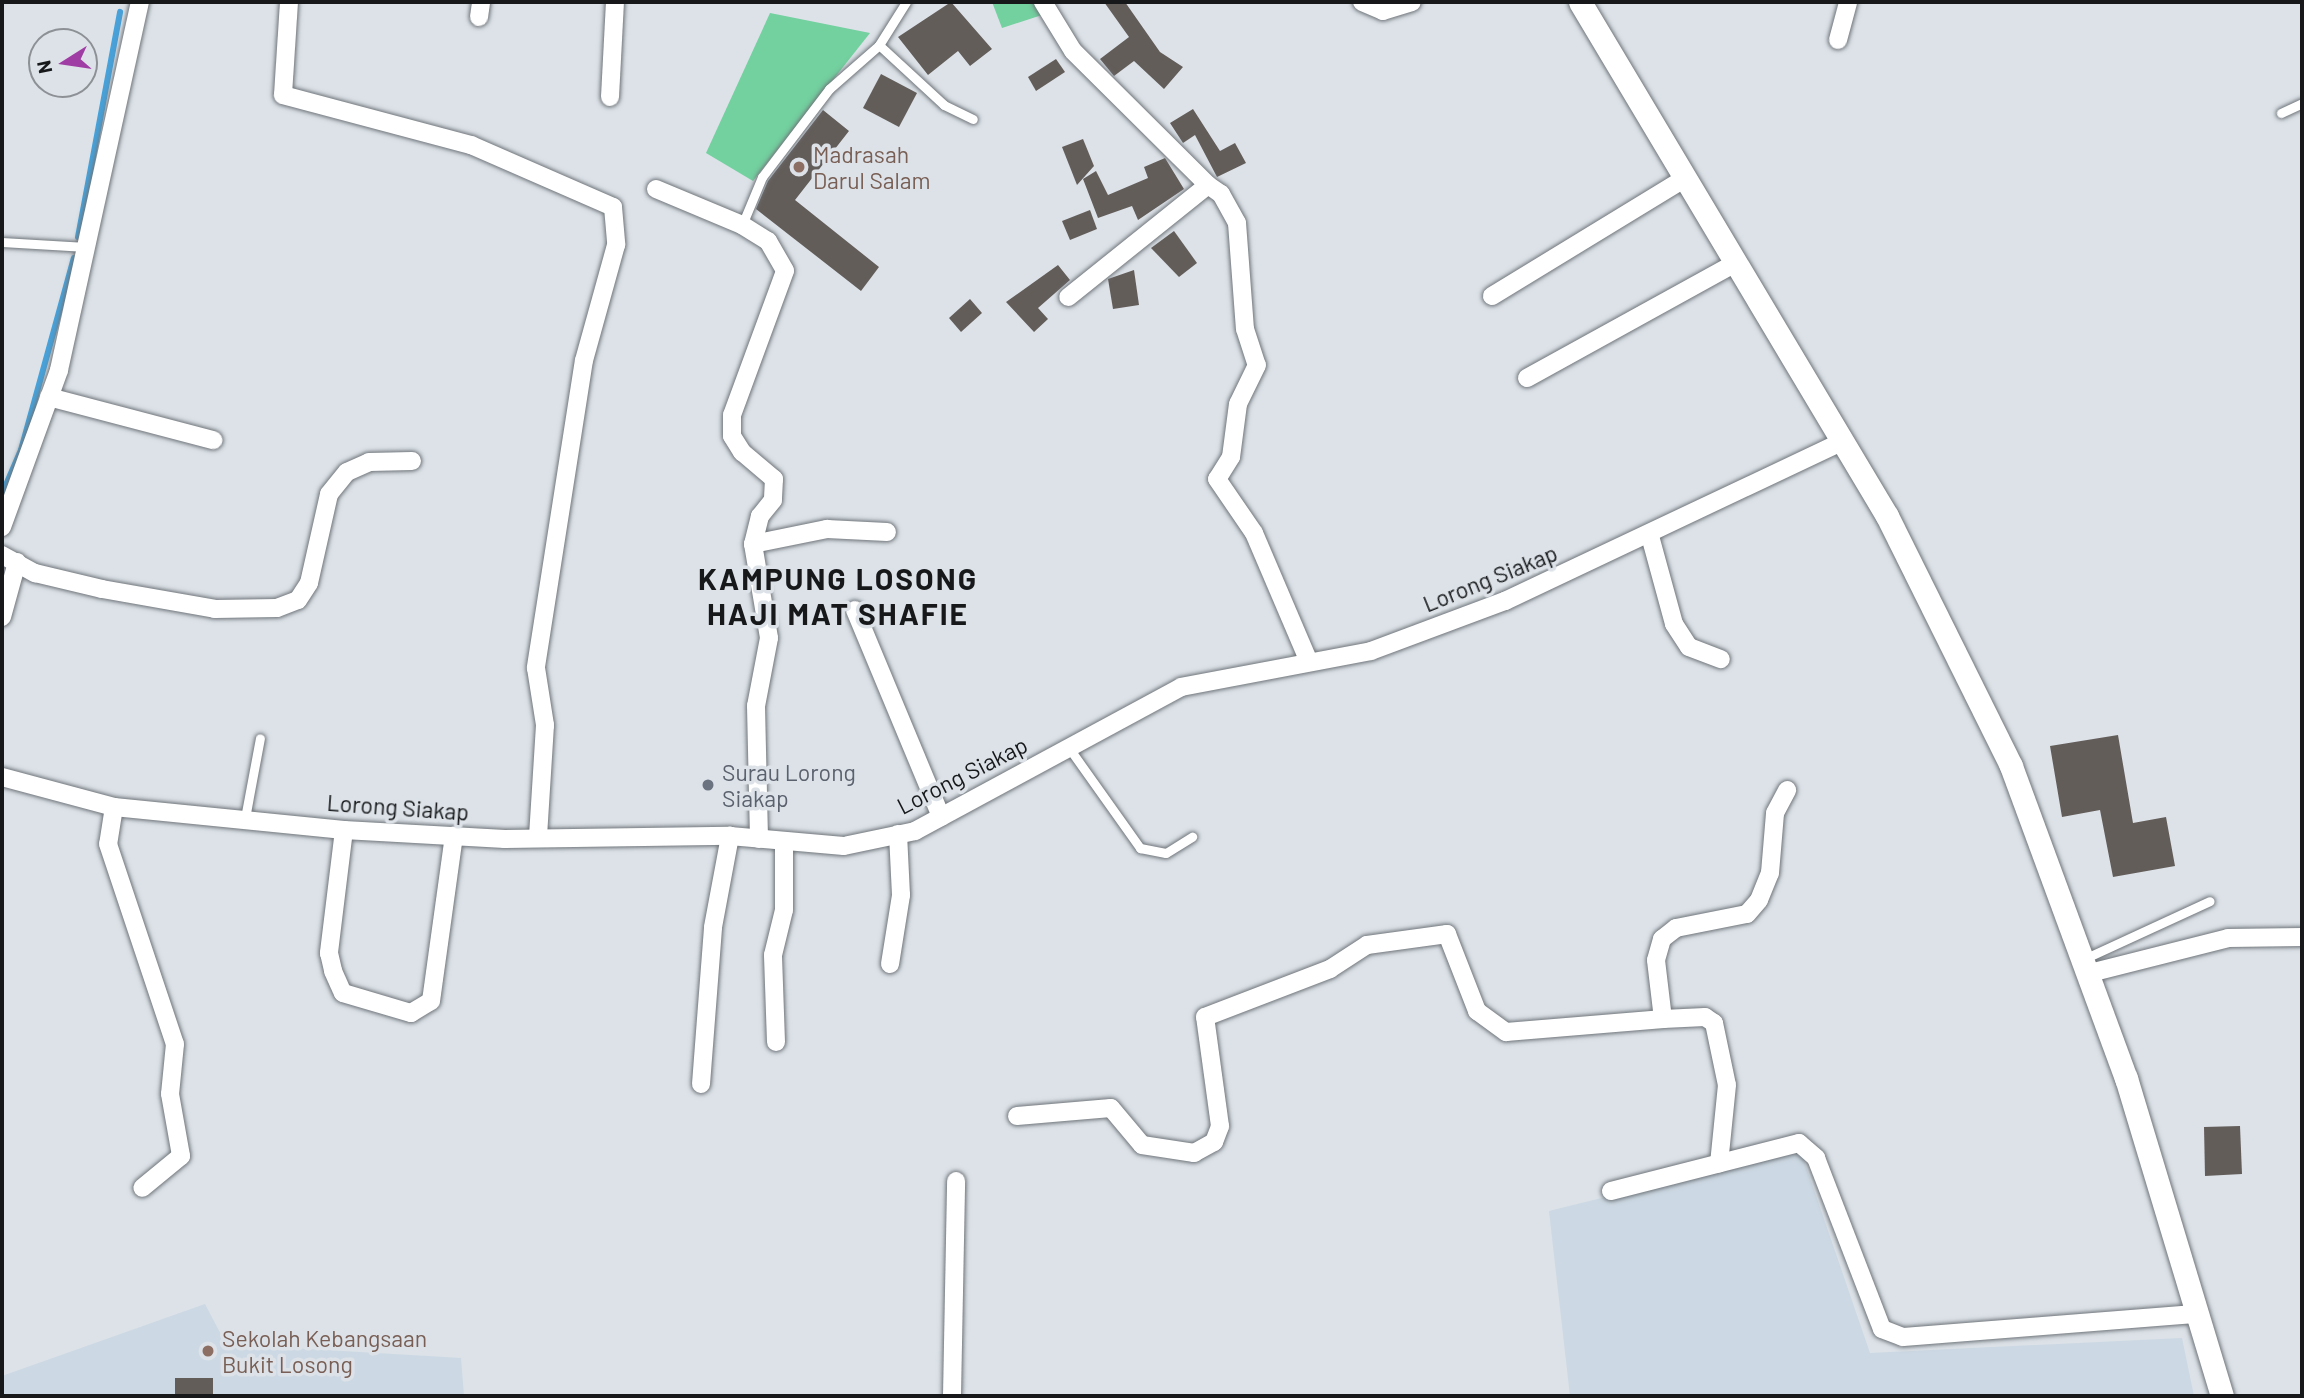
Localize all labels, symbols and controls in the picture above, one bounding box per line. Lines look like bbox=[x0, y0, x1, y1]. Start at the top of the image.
north arrow bbox=[28, 28, 98, 98]
text: N bbox=[31, 58, 56, 76]
place label: Madrasah Darul Salam bbox=[813, 140, 931, 194]
marker: Madrasah Darul Salam bbox=[791, 159, 807, 175]
street label: Lorong Siakap bbox=[1419, 539, 1561, 617]
district label: KAMPUNG LOSONG HAJI MAT SHAFIE bbox=[700, 560, 976, 630]
street label: Lorong Siakap bbox=[892, 730, 1032, 820]
place label: Surau Lorong Siakap bbox=[722, 758, 856, 812]
marker: Surau Lorong Siakap bbox=[700, 777, 716, 793]
street label: Lorong Siakap bbox=[326, 788, 470, 826]
place label: Sekolah Kebangsaan Bukit Losong bbox=[222, 1324, 427, 1378]
marker: Sekolah Kebangsaan Bukit Losong bbox=[200, 1343, 216, 1359]

